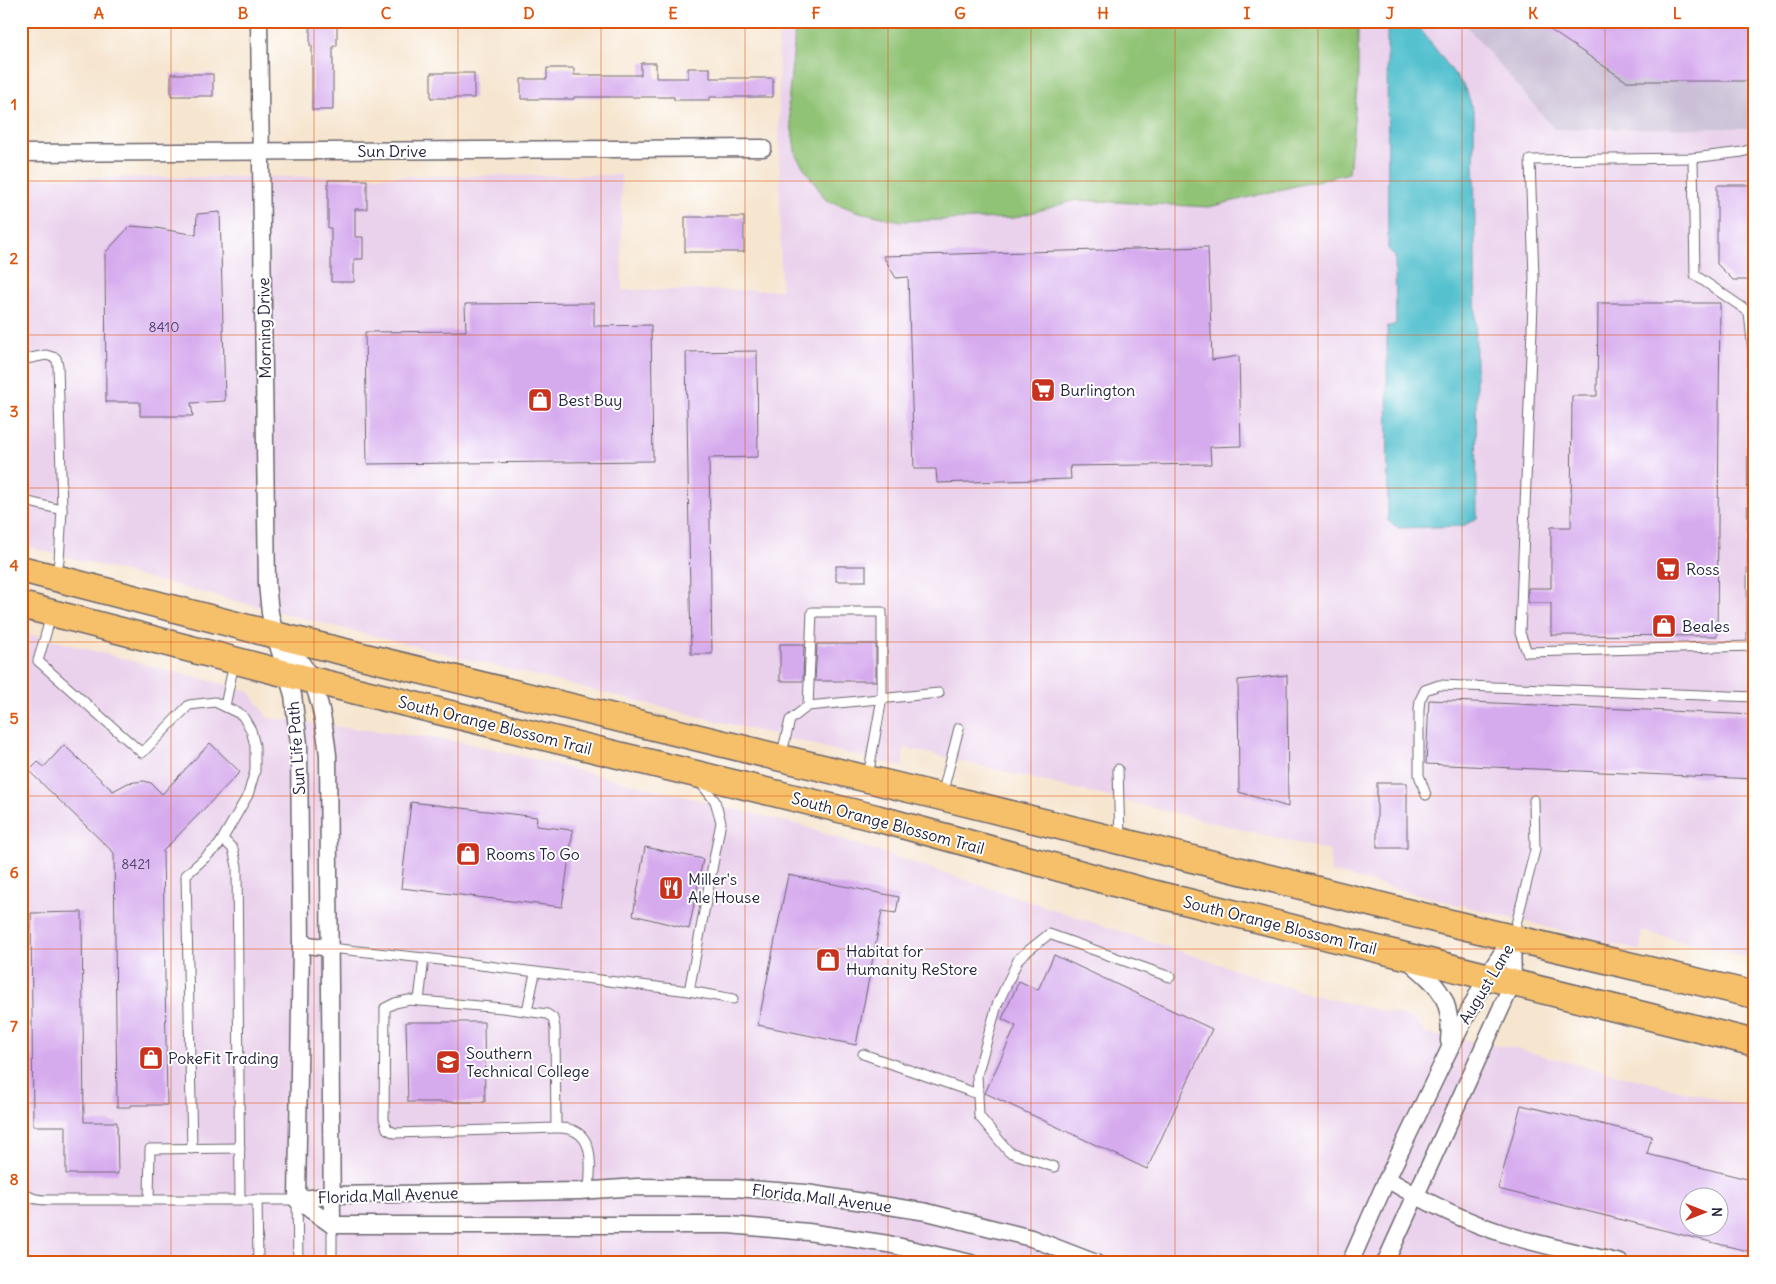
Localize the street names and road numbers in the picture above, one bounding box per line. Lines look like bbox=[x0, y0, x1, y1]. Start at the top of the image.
street label: Sun Drive bbox=[357, 141, 427, 161]
street label: Morning Drive bbox=[253, 277, 275, 379]
street label: South Orange Blossom Trail bbox=[396, 691, 594, 759]
street label: Sun Life Path bbox=[283, 700, 309, 796]
street label: South Orange Blossom Trail bbox=[790, 788, 986, 858]
street label: South Orange Blossom Trail bbox=[1181, 891, 1379, 959]
street label: August Lane bbox=[1454, 940, 1518, 1028]
street label: Florida Mall Avenue bbox=[751, 1179, 893, 1217]
street label: Florida Mall Avenue bbox=[317, 1183, 459, 1207]

